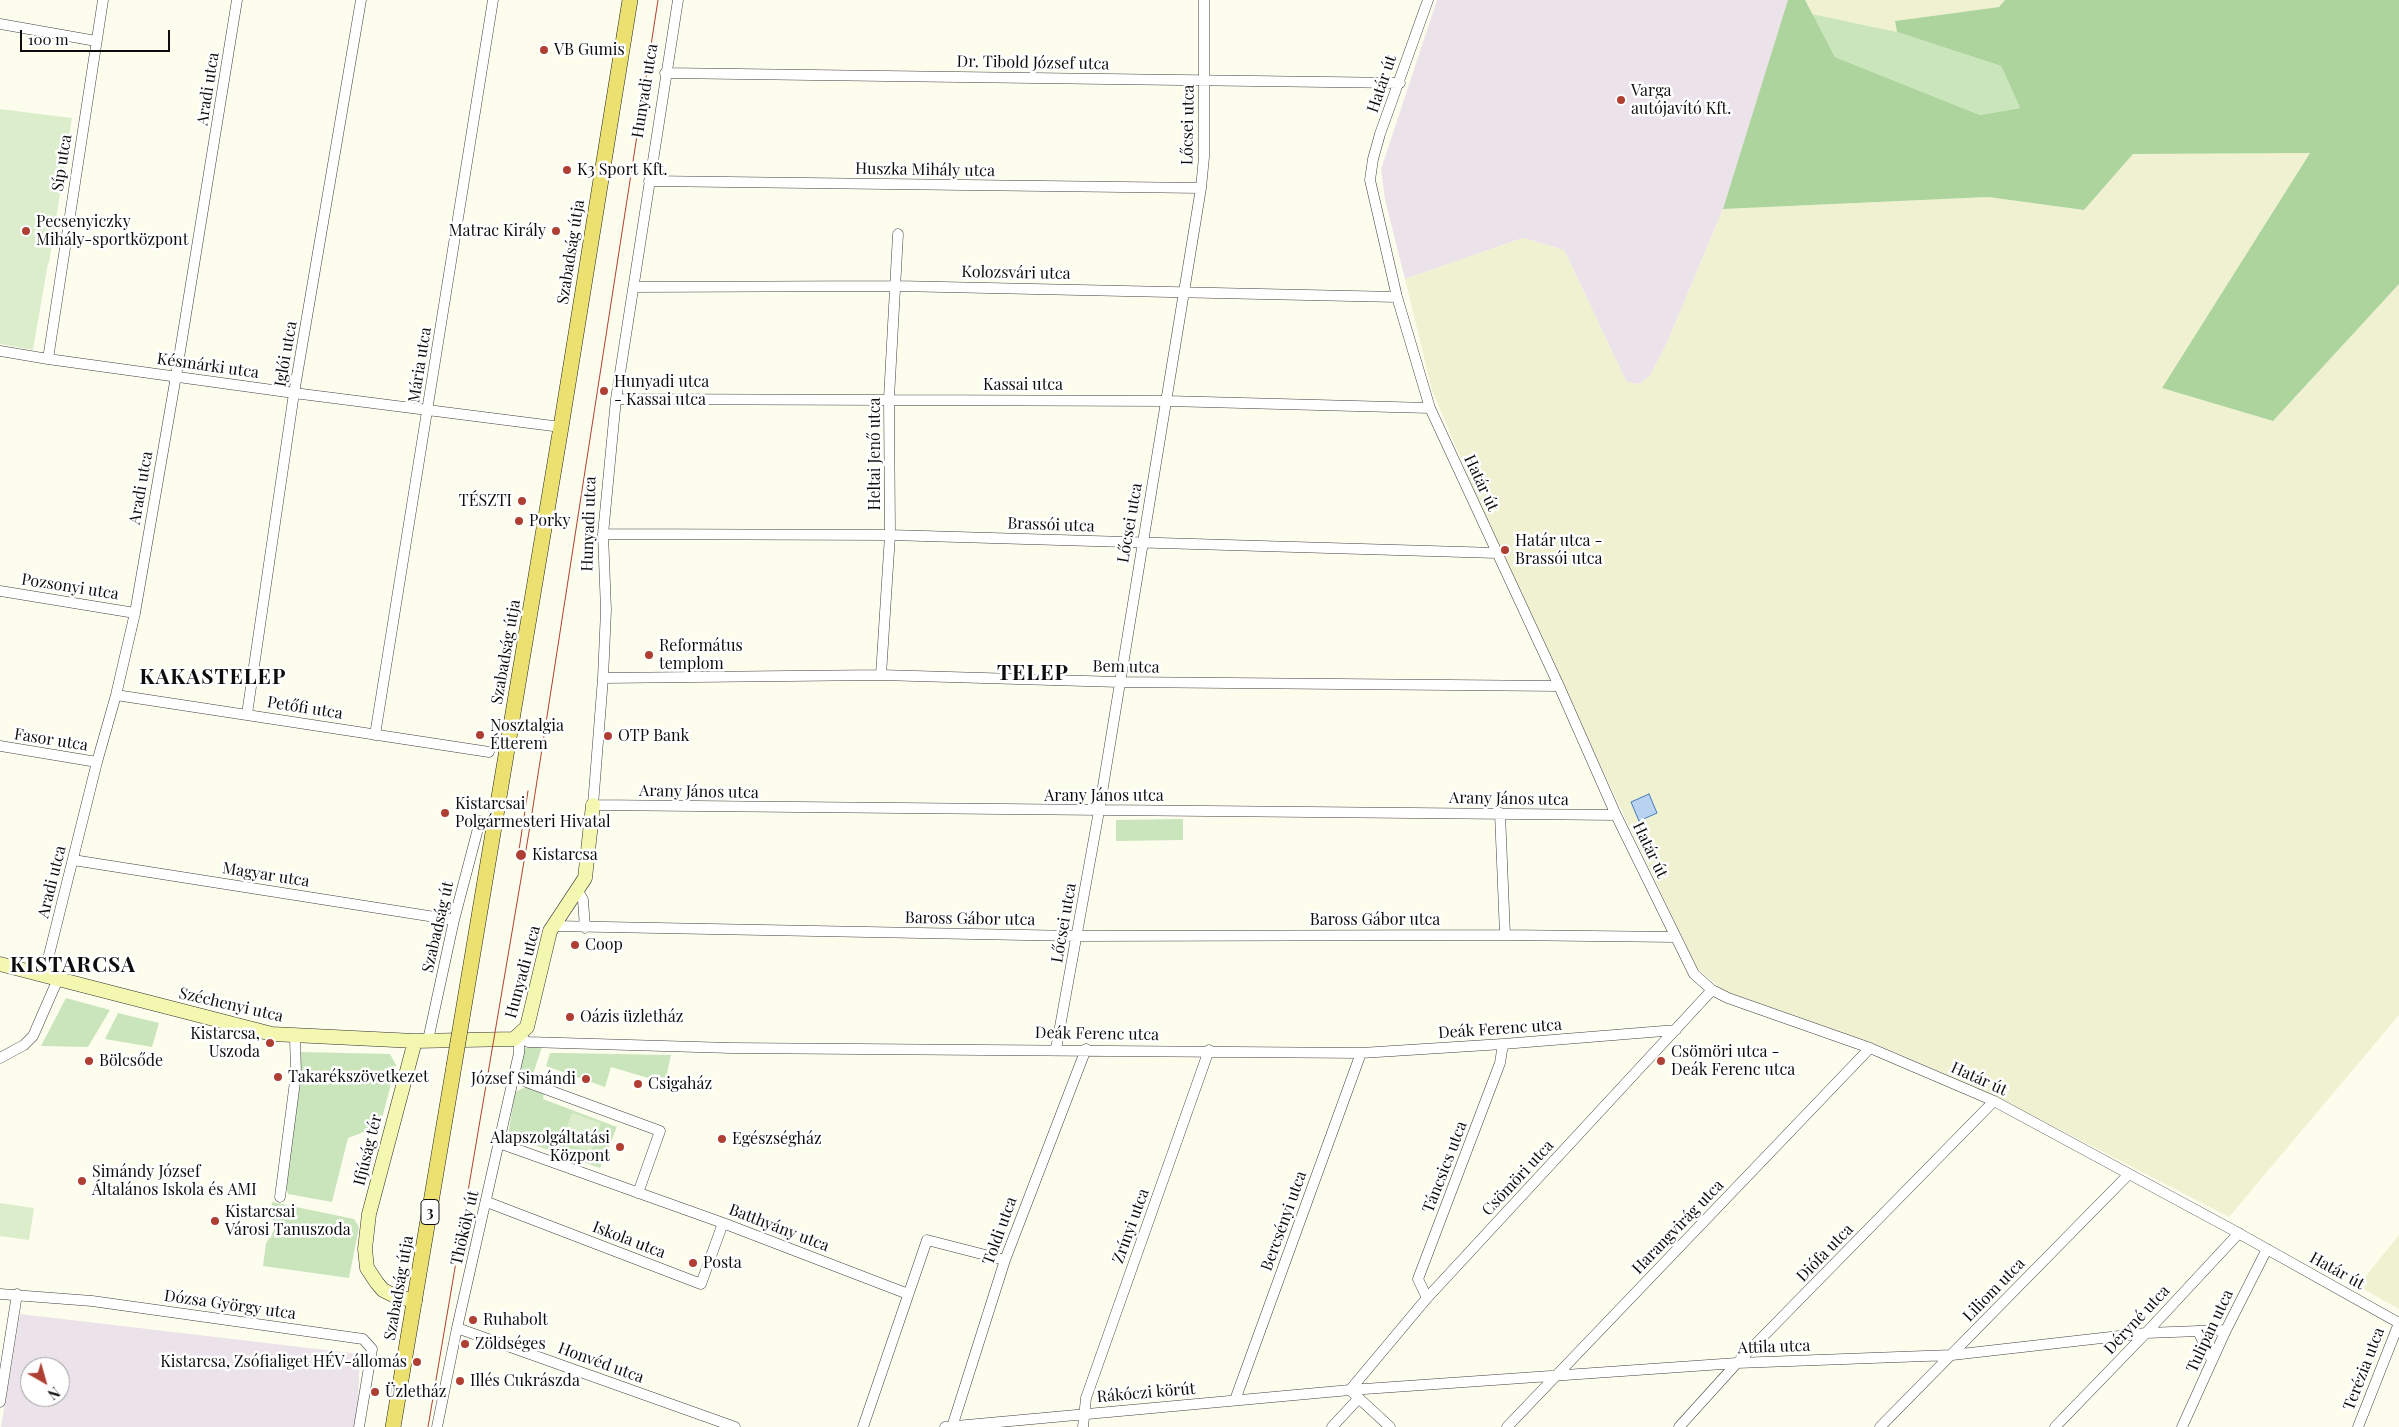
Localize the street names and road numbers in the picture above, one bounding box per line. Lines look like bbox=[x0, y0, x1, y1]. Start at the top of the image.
street label: Hunyadi utca bbox=[628, 42, 662, 140]
street label: Aradi utca bbox=[193, 51, 223, 127]
street label: Dr. Tibold József utca bbox=[957, 52, 1109, 74]
street label: Határ út bbox=[1363, 53, 1401, 115]
street label: Lőcsei utca bbox=[1178, 85, 1198, 165]
street label: Síp utca bbox=[48, 133, 76, 193]
street label: Huszka Mihály utca bbox=[855, 159, 995, 181]
street label: Szabadság útja bbox=[553, 198, 589, 306]
street label: Kolozsvári utca bbox=[961, 262, 1071, 284]
street label: Iglói utca bbox=[271, 320, 301, 388]
street label: Mária utca bbox=[405, 326, 435, 404]
street label: Késmárki utca bbox=[156, 349, 260, 383]
street label: Kassai utca bbox=[983, 375, 1063, 395]
street label: Heltai Jenő utca bbox=[865, 398, 885, 510]
street label: Aradi utca bbox=[125, 450, 157, 526]
street label: Határ út bbox=[1460, 452, 1502, 514]
street label: Hunyadi utca bbox=[578, 476, 600, 572]
street label: Lőcsei utca bbox=[1114, 482, 1146, 564]
street label: Brassói utca bbox=[1007, 514, 1095, 536]
street label: Pozsonyi utca bbox=[20, 570, 120, 604]
street label: Szabadság útja bbox=[487, 598, 525, 706]
street label: Bem utca bbox=[1092, 657, 1160, 677]
street label: Petőfi utca bbox=[266, 693, 344, 723]
street label: Fasor utca bbox=[13, 725, 89, 755]
street label: Arany János utca bbox=[639, 781, 759, 803]
street label: Arany János utca bbox=[1044, 786, 1164, 806]
street label: Arany János utca bbox=[1449, 788, 1569, 810]
street label: Határ út bbox=[1628, 819, 1672, 881]
street label: Aradi utca bbox=[34, 844, 70, 920]
street label: Magyar utca bbox=[221, 859, 311, 891]
street label: Szabadság út bbox=[418, 880, 458, 974]
street label: Lőcsei utca bbox=[1048, 882, 1080, 964]
street label: Baross Gábor utca bbox=[905, 908, 1035, 930]
street label: Baross Gábor utca bbox=[1310, 910, 1440, 930]
street label: Hunyadi utca bbox=[501, 924, 545, 1020]
street label: Széchenyi utca bbox=[177, 984, 285, 1026]
street label: Deák Ferenc utca bbox=[1437, 1015, 1563, 1043]
street label: Deák Ferenc utca bbox=[1035, 1023, 1159, 1045]
street label: Határ út bbox=[1948, 1058, 2010, 1100]
street label: Ifjúság tér bbox=[350, 1112, 386, 1188]
street label: Táncsics utca bbox=[1419, 1119, 1471, 1215]
street label: Csömöri utca bbox=[1478, 1136, 1558, 1220]
street label: Bercsényi utca bbox=[1257, 1169, 1311, 1273]
street label: Harangvirág utca bbox=[1628, 1176, 1728, 1278]
street label: Zrínyi utca bbox=[1109, 1186, 1153, 1266]
street label: Thököly út bbox=[447, 1189, 483, 1267]
street label: Toldi utca bbox=[979, 1194, 1021, 1268]
road number: 3 bbox=[421, 1200, 439, 1224]
street label: Batthyány utca bbox=[726, 1200, 832, 1256]
street label: Iskola utca bbox=[590, 1217, 668, 1263]
street label: Diófa utca bbox=[1793, 1220, 1857, 1286]
street label: Szabadság útja bbox=[380, 1234, 418, 1342]
street label: Határ út bbox=[2306, 1248, 2368, 1294]
street label: Liliom utca bbox=[1959, 1254, 2029, 1326]
street label: Déryné utca bbox=[2100, 1282, 2174, 1358]
street label: Dózsa György utca bbox=[163, 1286, 297, 1324]
street label: Tulipán utca bbox=[2183, 1287, 2237, 1375]
street label: Terézia utca bbox=[2339, 1325, 2389, 1413]
street label: Attila utca bbox=[1737, 1336, 1811, 1358]
street label: Honvéd utca bbox=[556, 1339, 646, 1387]
street label: Rákóczi körút bbox=[1096, 1379, 1196, 1407]

